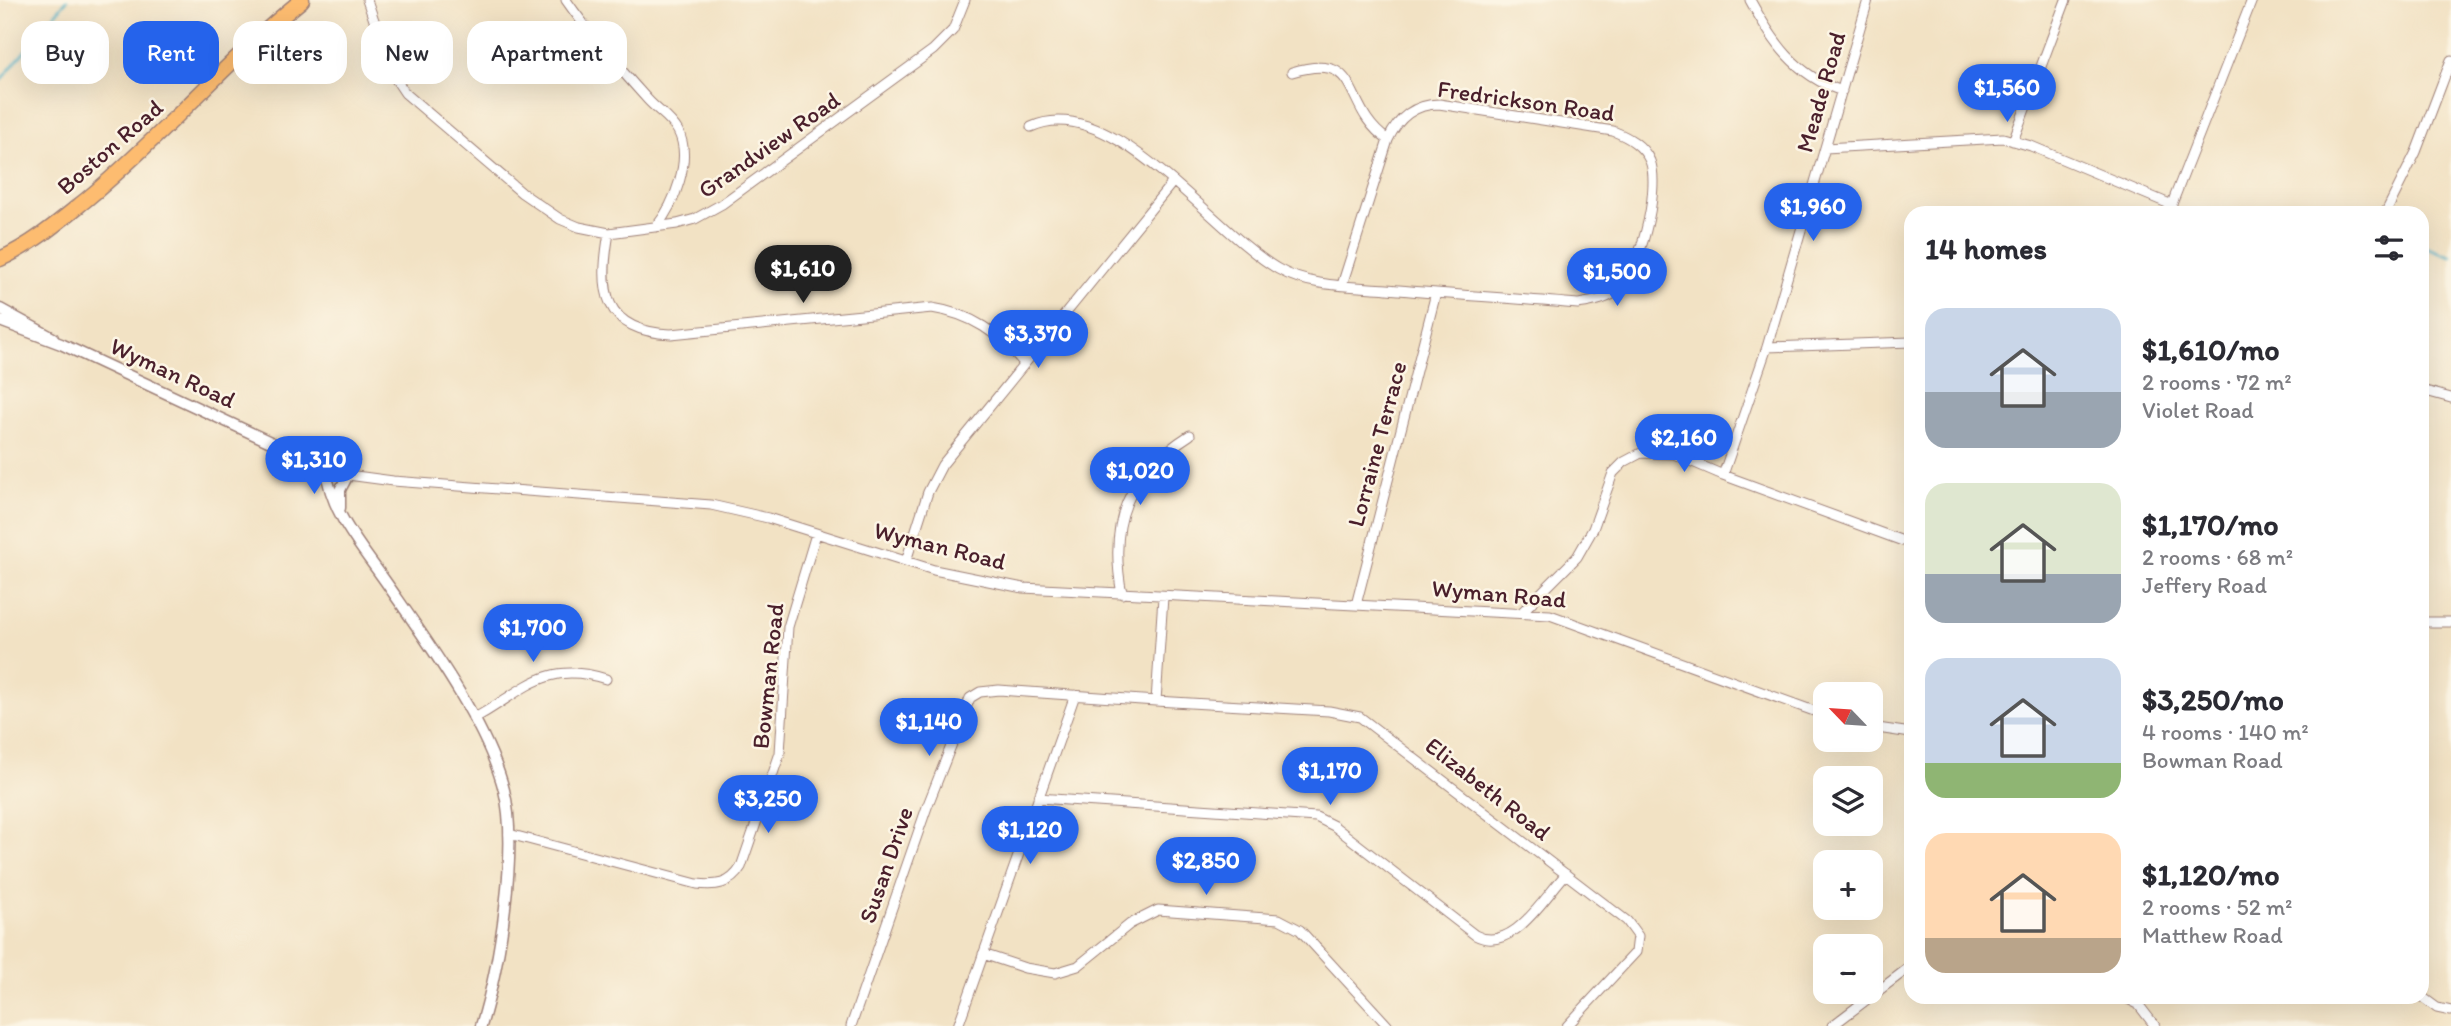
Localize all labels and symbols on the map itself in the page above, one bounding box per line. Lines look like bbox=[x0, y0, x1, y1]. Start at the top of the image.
street label: Meade Road bbox=[1789, 28, 1852, 156]
pin: $1,560 bbox=[1950, 64, 2064, 124]
street label: Fredrickson Road bbox=[1436, 74, 1617, 127]
street label: Grandview Road bbox=[692, 85, 845, 204]
street label: Boston Road bbox=[51, 93, 169, 201]
pin: $1,960 bbox=[1756, 184, 1870, 243]
pin: $1,610 bbox=[746, 246, 860, 305]
pin: $1,500 bbox=[1560, 248, 1674, 308]
pin: $3,370 bbox=[981, 310, 1095, 370]
street label: Wyman Road bbox=[106, 331, 241, 414]
street label: Lorraine Terrace bbox=[1341, 358, 1413, 530]
pin: $2,160 bbox=[1627, 414, 1741, 474]
pin: $1,310 bbox=[257, 436, 371, 496]
pin: $1,020 bbox=[1083, 448, 1197, 507]
street label: Wyman Road bbox=[871, 515, 1009, 576]
street label: Wyman Road bbox=[1430, 573, 1568, 614]
street label: Bowman Road bbox=[745, 601, 790, 750]
pin: $1,700 bbox=[476, 604, 590, 664]
north arrow bbox=[1813, 682, 1883, 752]
pin: $1,140 bbox=[872, 698, 986, 758]
street label: Elizabeth Road bbox=[1420, 731, 1557, 847]
pin: $1,170 bbox=[1273, 748, 1387, 807]
pin: $3,250 bbox=[711, 776, 825, 835]
street label: Susan Drive bbox=[852, 803, 919, 927]
pin: $1,120 bbox=[973, 806, 1087, 866]
pin: $2,850 bbox=[1149, 838, 1263, 897]

